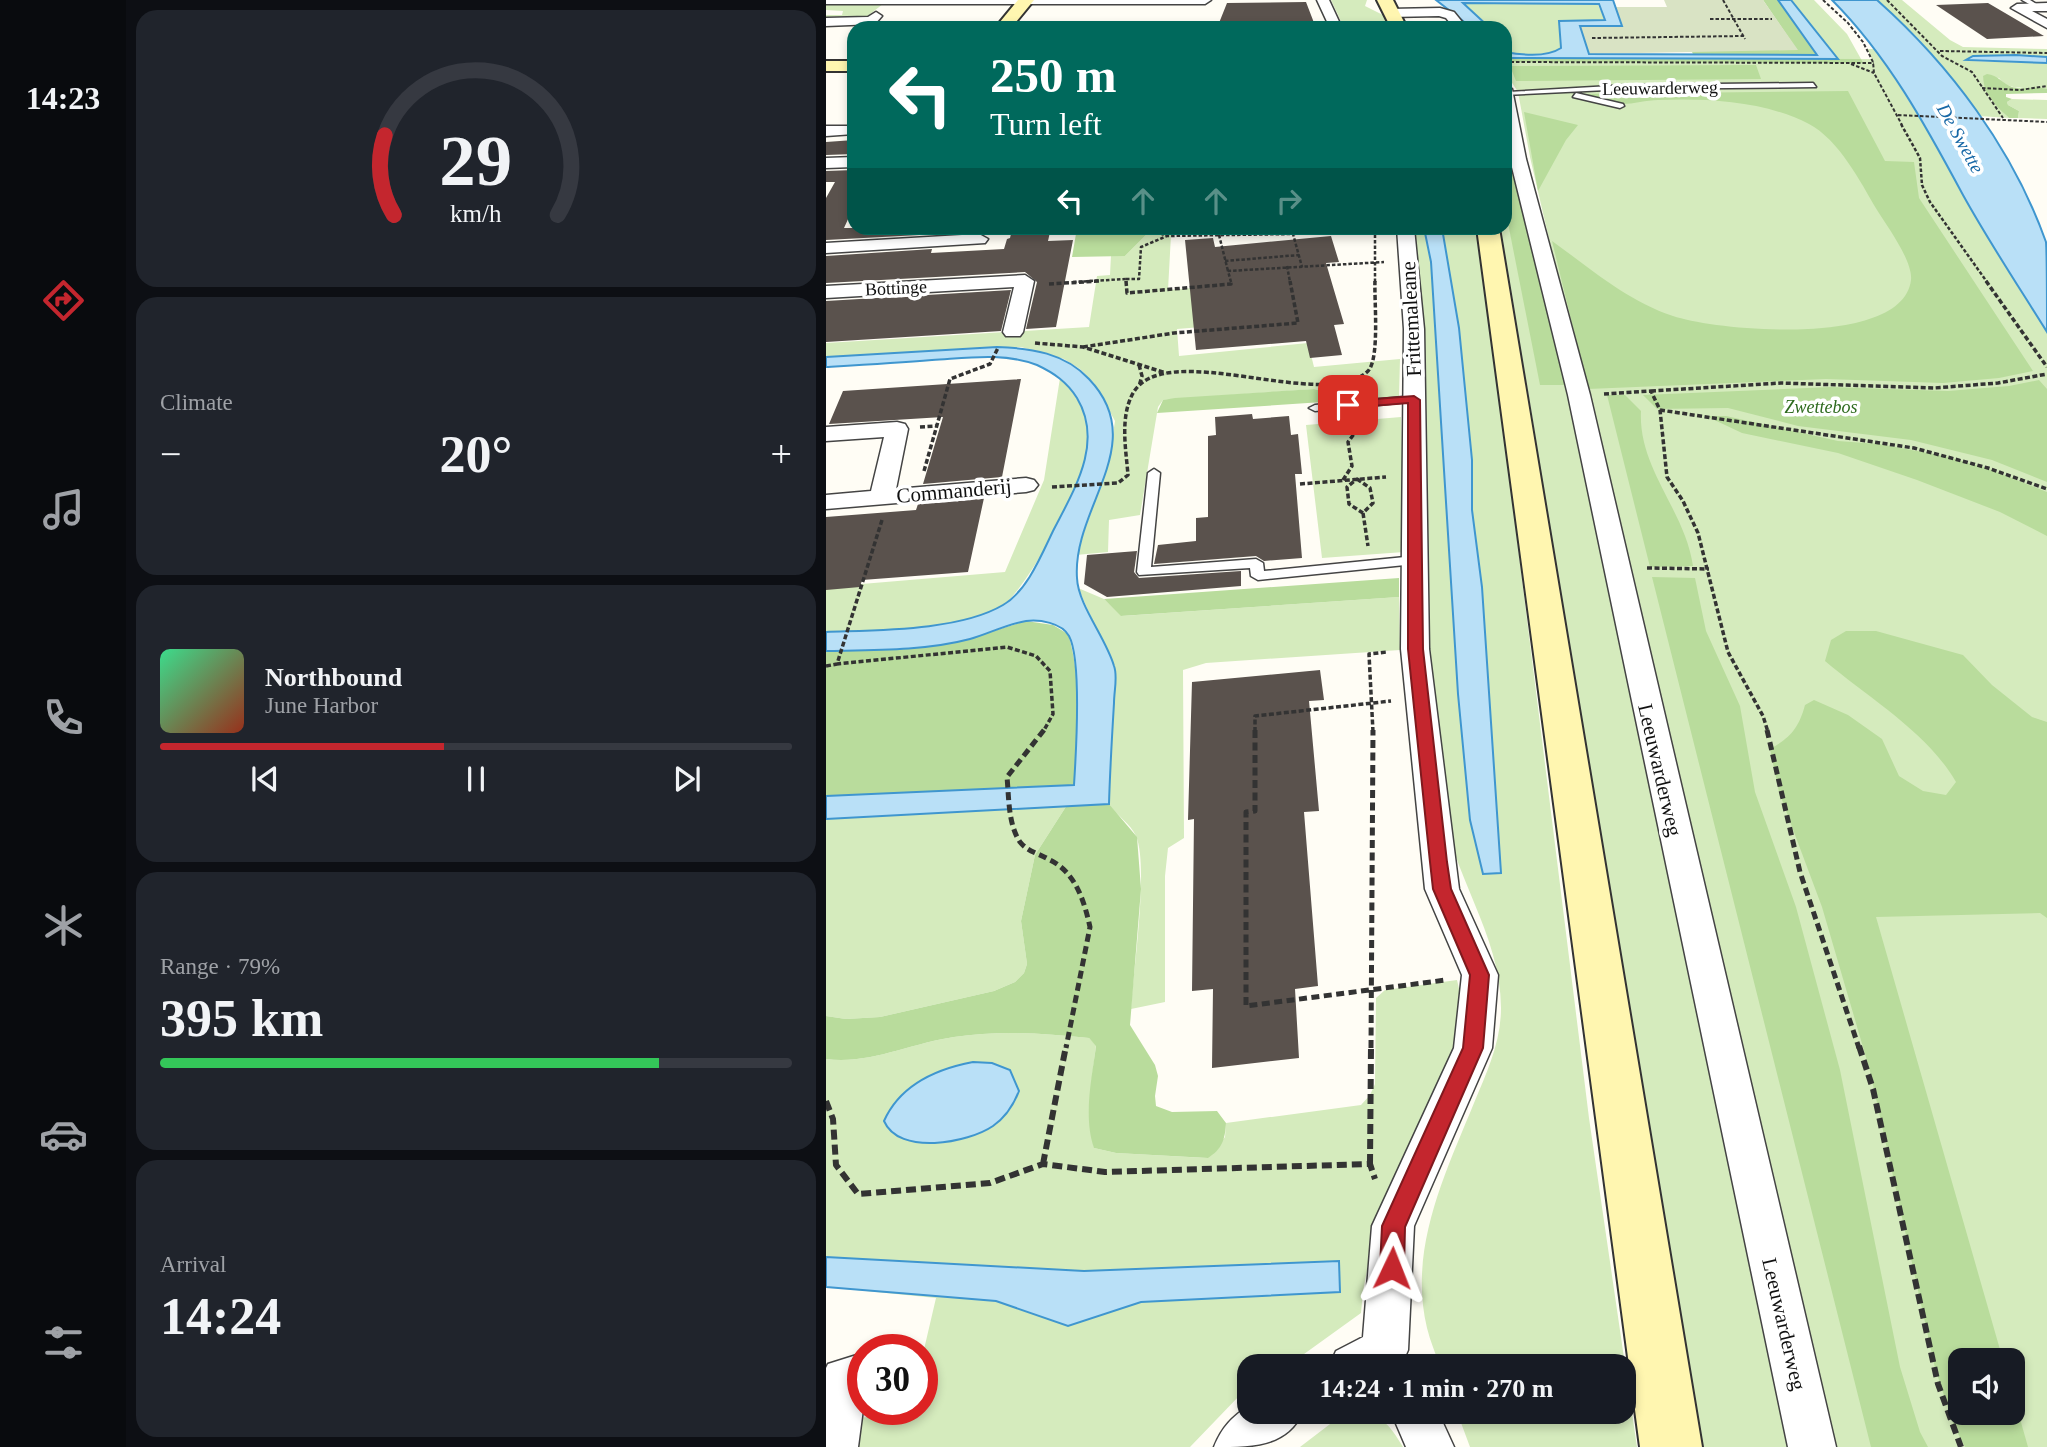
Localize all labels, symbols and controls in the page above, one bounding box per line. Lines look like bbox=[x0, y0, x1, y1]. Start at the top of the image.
text: 250 m bbox=[990, 48, 1117, 103]
icon: left bbox=[875, 49, 966, 140]
street label: Leeuwarderweg bbox=[1602, 77, 1718, 99]
text: 14:23 bbox=[26, 80, 100, 116]
water label: De Swette bbox=[1932, 99, 1988, 177]
text: Turn left bbox=[990, 106, 1102, 142]
text: 29 bbox=[440, 120, 512, 201]
icon: left bbox=[1051, 182, 1089, 220]
icon: ahead bbox=[1124, 182, 1162, 220]
icon: ahead bbox=[1197, 182, 1235, 220]
icon: right bbox=[1270, 182, 1308, 220]
text: km/h bbox=[450, 200, 502, 227]
street label: Frittemaleane bbox=[1396, 261, 1426, 377]
icon: directions bbox=[39, 276, 88, 325]
street label: Bottinge bbox=[865, 276, 927, 300]
pin bbox=[1318, 375, 1378, 435]
icon: arrive bbox=[1329, 386, 1367, 424]
text: Climate bbox=[160, 390, 233, 415]
park label: Zwettebos bbox=[1784, 397, 1858, 417]
text: 20° bbox=[440, 426, 512, 483]
text: − bbox=[160, 433, 181, 475]
text: + bbox=[771, 433, 792, 475]
street label: Commanderij bbox=[895, 474, 1013, 508]
icon: music bbox=[39, 485, 88, 534]
text: Northbound bbox=[265, 663, 402, 692]
icon: phone bbox=[39, 693, 88, 742]
text: June Harbor bbox=[265, 693, 378, 718]
street label: Leeuwarderweg bbox=[1633, 701, 1687, 839]
icon: previous bbox=[246, 760, 284, 798]
icon: pause bbox=[457, 760, 495, 798]
icon: next bbox=[668, 760, 706, 798]
icon: climate bbox=[39, 901, 88, 950]
text: Range · 79% bbox=[160, 954, 280, 979]
text: 395 km bbox=[160, 990, 323, 1047]
icon: car bbox=[39, 1110, 88, 1159]
position arrow bbox=[1355, 1231, 1429, 1305]
text: Arrival bbox=[160, 1252, 226, 1277]
street label: Leeuwarderweg bbox=[1757, 1255, 1811, 1393]
text: 14:24 bbox=[160, 1288, 281, 1345]
icon: filters bbox=[39, 1318, 88, 1367]
speed limit sign: 30 bbox=[847, 1334, 938, 1425]
map controls bbox=[1948, 1348, 2025, 1425]
button: sound bbox=[1948, 1348, 2025, 1425]
text: 14:24 · 1 min · 270 m bbox=[1320, 1374, 1554, 1403]

